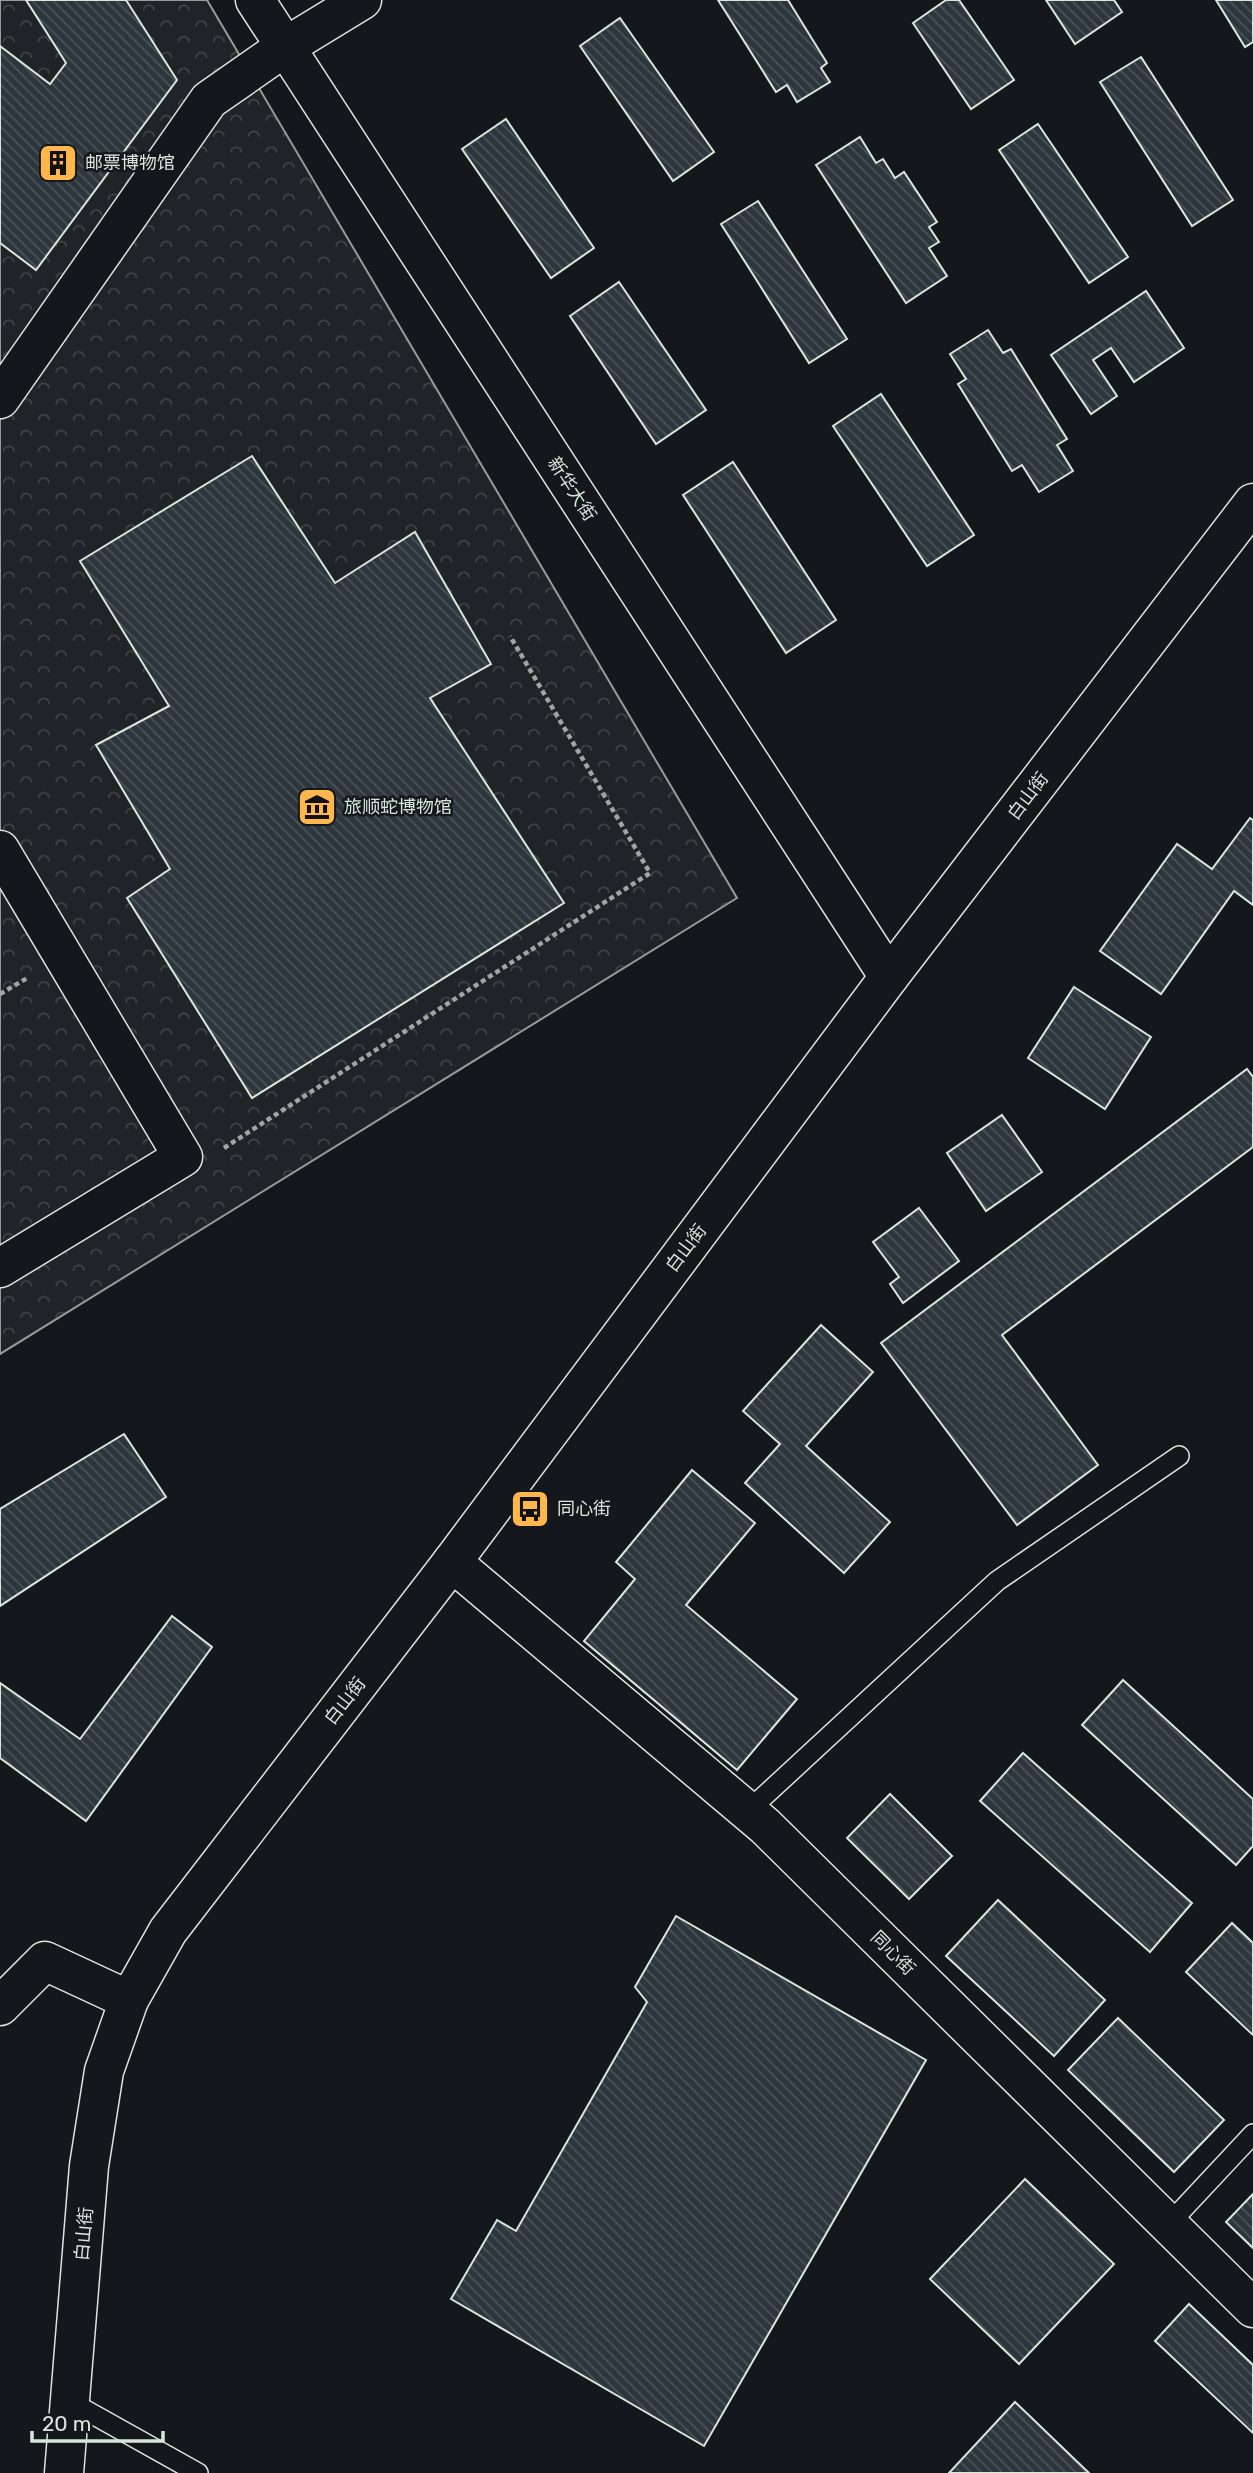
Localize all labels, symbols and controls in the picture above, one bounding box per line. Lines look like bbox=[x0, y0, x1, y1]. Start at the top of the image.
building icon: 邮票博物馆 bbox=[37, 142, 79, 184]
place label: 邮票博物馆 bbox=[85, 152, 175, 174]
street label: 新华大街 bbox=[543, 453, 601, 525]
street label: 白山街 bbox=[1003, 768, 1053, 824]
museum icon: 旅顺蛇博物馆 bbox=[296, 786, 338, 828]
place label: 旅顺蛇博物馆 bbox=[344, 796, 452, 818]
street label: 白山街 bbox=[661, 1220, 711, 1276]
bus stop icon: 同心街 bbox=[509, 1488, 551, 1530]
place label: 同心街 bbox=[557, 1498, 611, 1520]
street label: 白山街 bbox=[320, 1673, 370, 1729]
street label: 同心街 bbox=[866, 1926, 920, 1980]
street label: 白山街 bbox=[71, 2206, 97, 2262]
scale bar bbox=[32, 2400, 163, 2444]
text: 20 m bbox=[42, 2411, 91, 2436]

